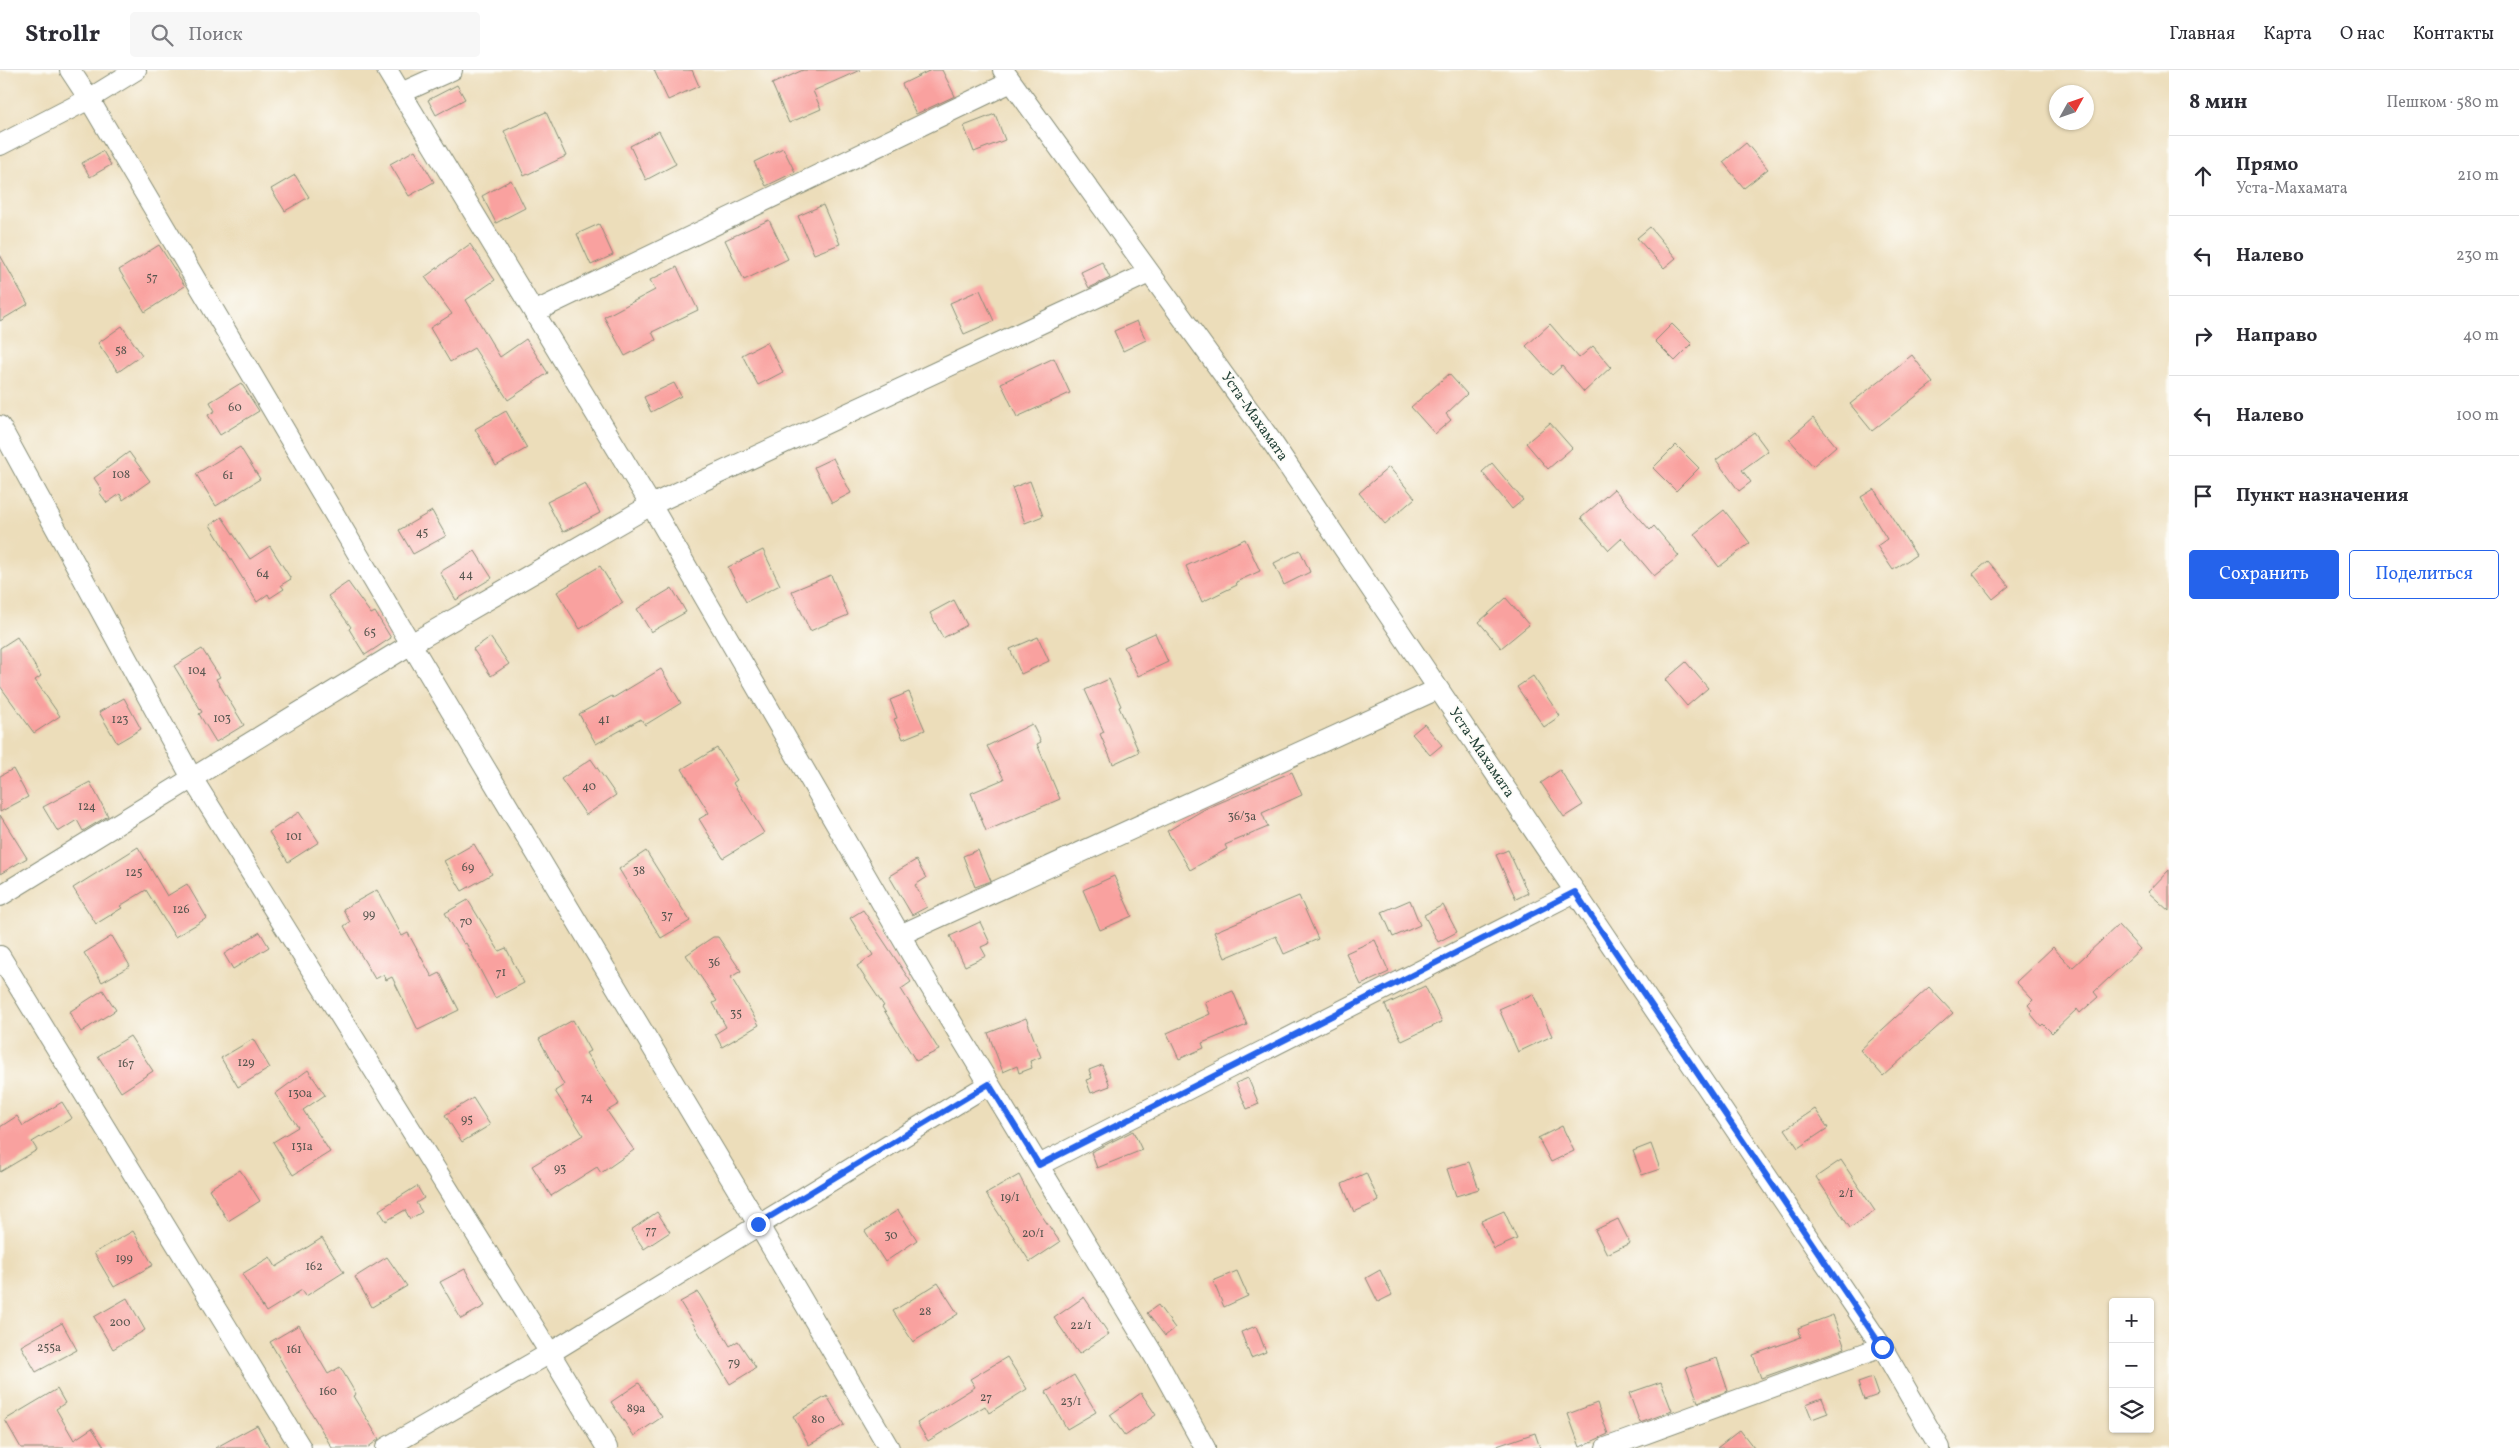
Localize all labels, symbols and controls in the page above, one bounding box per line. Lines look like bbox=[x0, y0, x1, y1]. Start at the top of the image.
search box bbox=[130, 12, 480, 57]
text: Strollr bbox=[25, 18, 100, 52]
icon: search bbox=[148, 21, 176, 49]
text: Поиск bbox=[188, 22, 243, 48]
text: Главная bbox=[2169, 22, 2235, 47]
text: Карта bbox=[2263, 22, 2312, 47]
text: О нас bbox=[2340, 22, 2385, 47]
text: Контакты bbox=[2413, 22, 2494, 47]
north arrow bbox=[2049, 85, 2094, 130]
text: 8 мин bbox=[2189, 88, 2248, 117]
text: Пешком · 580 m bbox=[2386, 92, 2499, 114]
text: Прямо bbox=[2236, 152, 2298, 178]
icon: ahead bbox=[2189, 162, 2217, 190]
text: 210 m bbox=[2457, 165, 2499, 187]
text: Уста-Махамата bbox=[2236, 178, 2348, 200]
icon: left bbox=[2189, 242, 2217, 270]
text: Налево bbox=[2236, 243, 2304, 269]
text: 230 m bbox=[2456, 245, 2499, 267]
house number: 57 bbox=[146, 270, 158, 286]
icon: right bbox=[2189, 322, 2217, 350]
text: Направо bbox=[2236, 323, 2318, 349]
text: 40 m bbox=[2463, 325, 2499, 347]
house number: 58 bbox=[115, 343, 127, 359]
street label: Уста-Махамата bbox=[1215, 368, 1293, 466]
house number: 60 bbox=[228, 400, 242, 416]
icon: left bbox=[2189, 402, 2217, 430]
text: Налево bbox=[2236, 403, 2304, 429]
text: 100 m bbox=[2456, 405, 2499, 427]
house number: 108 bbox=[112, 467, 130, 483]
house number: 61 bbox=[223, 468, 233, 484]
icon: arrive bbox=[2189, 482, 2217, 510]
text: Пункт назначения bbox=[2236, 483, 2409, 509]
house number: 45 bbox=[416, 525, 429, 541]
button: Сохранить bbox=[2189, 550, 2339, 599]
button: Поделиться bbox=[2349, 550, 2499, 599]
house number: 64 bbox=[257, 566, 269, 582]
house number: 44 bbox=[459, 567, 473, 583]
house number: 65 bbox=[364, 625, 376, 641]
house number: 104 bbox=[188, 663, 206, 679]
street label: Уста-Махамата bbox=[1443, 704, 1519, 802]
house number: 103 bbox=[213, 711, 231, 727]
house number: 123 bbox=[112, 712, 128, 728]
house number: 41 bbox=[598, 712, 610, 728]
house number: 40 bbox=[582, 779, 596, 795]
house number: 124 bbox=[78, 799, 96, 815]
house number: 36/3а bbox=[1228, 809, 1256, 825]
house number: 101 bbox=[286, 829, 302, 845]
house number: 69 bbox=[462, 860, 474, 876]
house number: 38 bbox=[633, 863, 645, 879]
house number: 125 bbox=[126, 865, 143, 881]
house number: 126 bbox=[172, 902, 190, 918]
house number: 99 bbox=[363, 907, 375, 923]
house number: 37 bbox=[661, 908, 673, 924]
house number: 70 bbox=[460, 914, 472, 930]
house number: 36 bbox=[708, 955, 720, 971]
house number: 71 bbox=[496, 965, 506, 981]
house number: 35 bbox=[730, 1006, 742, 1022]
house number: 129 bbox=[237, 1055, 255, 1071]
house number: 167 bbox=[118, 1056, 134, 1072]
house number: 130а bbox=[288, 1086, 312, 1102]
house number: 74 bbox=[581, 1090, 593, 1106]
house number: 95 bbox=[461, 1112, 473, 1128]
house number: 131а bbox=[291, 1139, 313, 1155]
house number: 93 bbox=[554, 1161, 566, 1177]
house number: 2/1 bbox=[1838, 1186, 1854, 1202]
house number: 19/1 bbox=[1000, 1190, 1020, 1206]
route end bbox=[747, 1213, 770, 1236]
house number: 77 bbox=[645, 1223, 657, 1239]
house number: 20/1 bbox=[1022, 1226, 1044, 1242]
house number: 30 bbox=[884, 1228, 898, 1244]
house number: 199 bbox=[115, 1251, 133, 1267]
house number: 162 bbox=[305, 1259, 323, 1275]
map controls bbox=[2109, 1298, 2154, 1433]
button: + bbox=[2109, 1298, 2154, 1343]
house number: 28 bbox=[919, 1304, 931, 1320]
house number: 200 bbox=[110, 1315, 131, 1331]
house number: 22/1 bbox=[1070, 1318, 1092, 1334]
route start bbox=[1871, 1336, 1894, 1359]
house number: 255а bbox=[37, 1340, 61, 1356]
house number: 161 bbox=[286, 1342, 302, 1358]
button: − bbox=[2109, 1343, 2154, 1388]
house number: 79 bbox=[728, 1355, 740, 1371]
house number: 160 bbox=[319, 1384, 337, 1400]
button: layers bbox=[2109, 1388, 2154, 1433]
house number: 27 bbox=[980, 1390, 992, 1406]
house number: 23/1 bbox=[1061, 1394, 1081, 1410]
house number: 89а bbox=[627, 1401, 645, 1417]
house number: 80 bbox=[811, 1412, 825, 1428]

